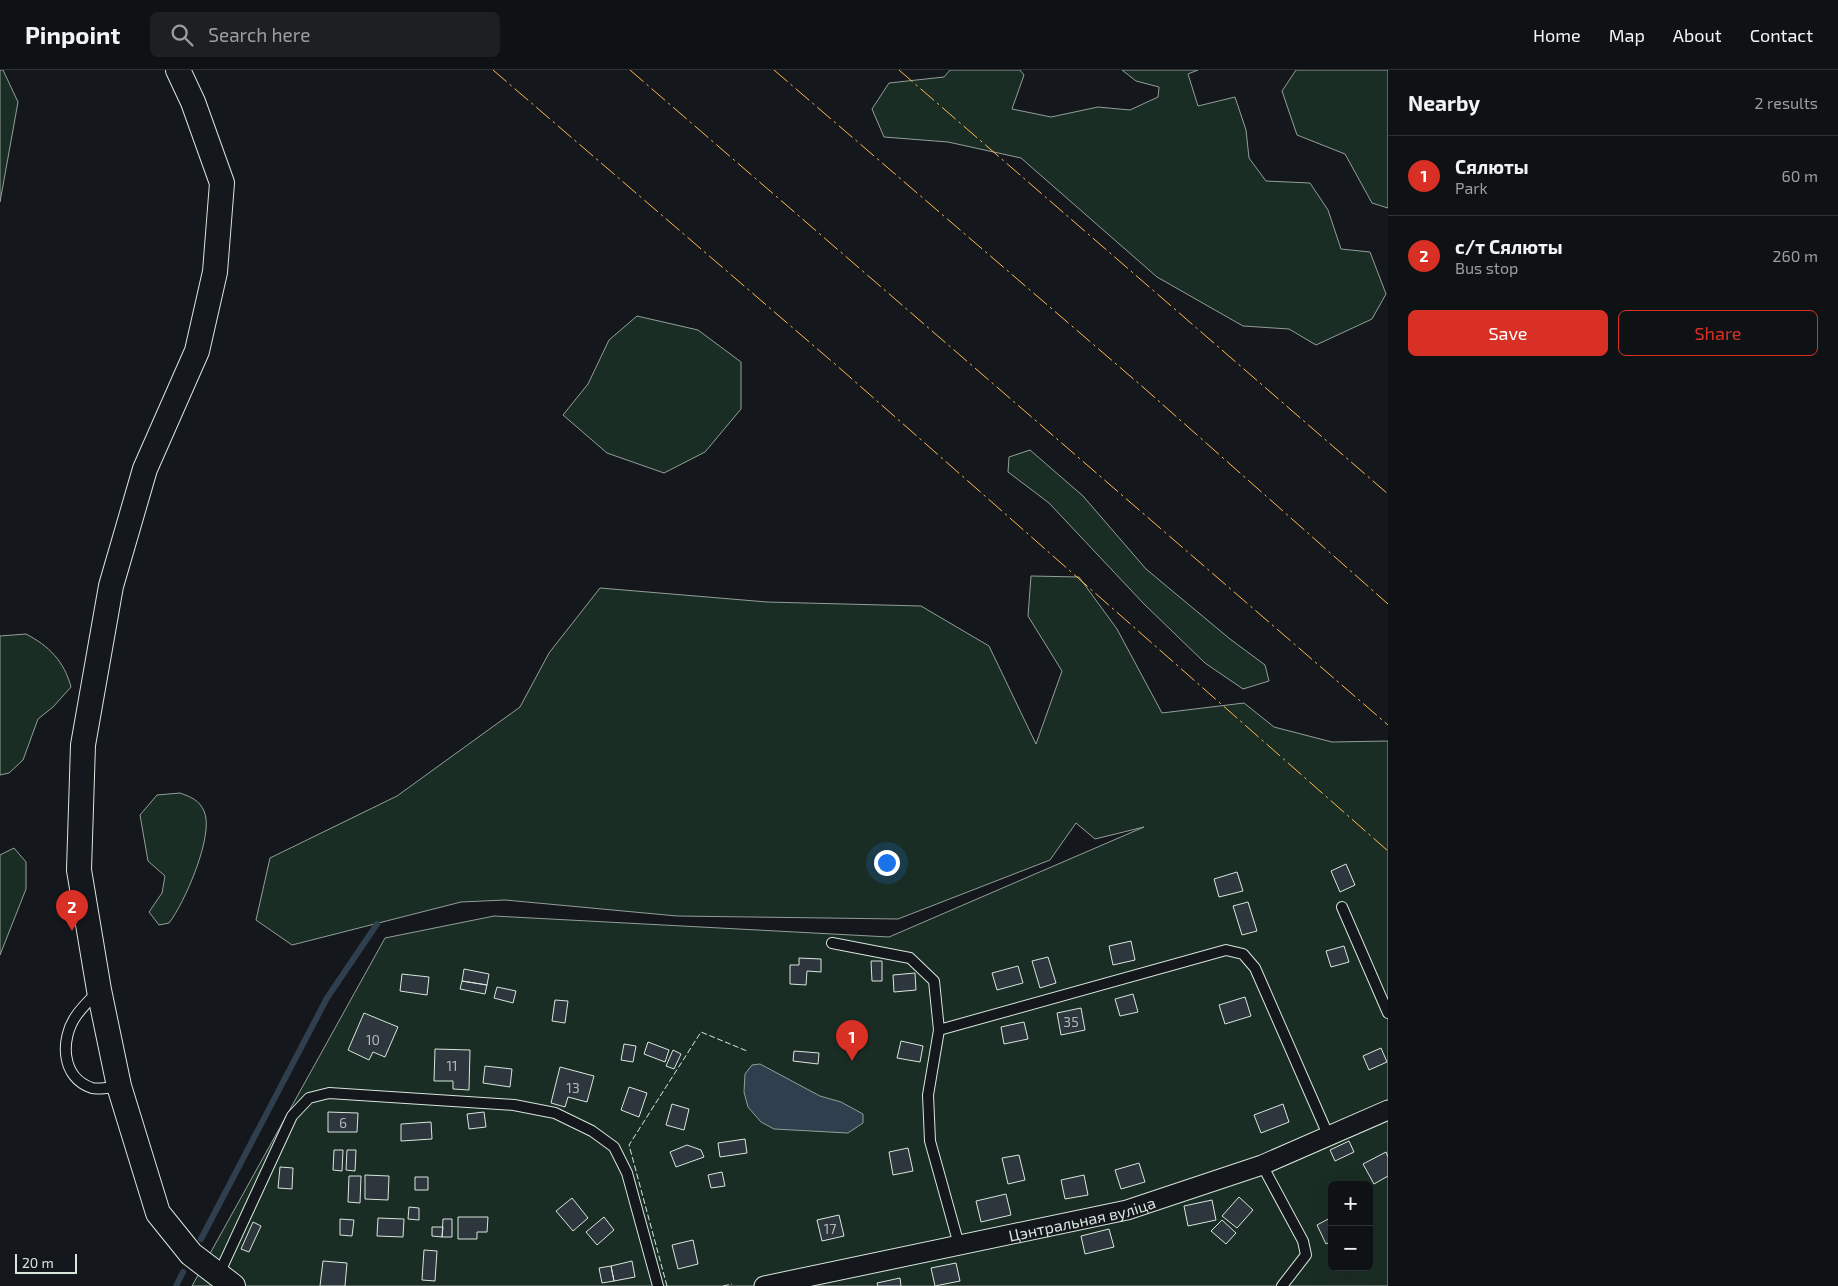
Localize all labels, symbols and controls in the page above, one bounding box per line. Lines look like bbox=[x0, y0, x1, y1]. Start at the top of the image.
search box bbox=[150, 12, 500, 57]
text: Pinpoint bbox=[25, 20, 120, 49]
icon: search bbox=[168, 21, 196, 49]
text: Search here bbox=[208, 23, 310, 46]
text: Home bbox=[1533, 24, 1581, 46]
text: Map bbox=[1609, 24, 1645, 46]
text: About bbox=[1673, 24, 1722, 46]
text: Contact bbox=[1750, 24, 1813, 46]
text: Nearby bbox=[1408, 90, 1480, 115]
text: 2 results bbox=[1755, 93, 1818, 112]
text: Сялюты bbox=[1455, 155, 1529, 178]
text: 1 bbox=[1421, 166, 1427, 185]
text: 60 m bbox=[1782, 166, 1818, 185]
text: Park bbox=[1455, 178, 1488, 197]
text: с/т Сялюты bbox=[1455, 235, 1563, 258]
text: 2 bbox=[1419, 246, 1429, 265]
text: 260 m bbox=[1773, 246, 1818, 265]
text: Bus stop bbox=[1455, 258, 1518, 277]
button: Save bbox=[1408, 310, 1608, 356]
button: Share bbox=[1618, 310, 1818, 356]
your location bbox=[874, 850, 900, 876]
pin: 2 bbox=[56, 890, 88, 931]
house number: 35 bbox=[1063, 1013, 1079, 1030]
pin: 1 bbox=[836, 1020, 868, 1061]
house number: 10 bbox=[366, 1031, 380, 1048]
house number: 11 bbox=[446, 1057, 458, 1074]
house number: 13 bbox=[566, 1079, 580, 1096]
house number: 6 bbox=[339, 1114, 347, 1131]
map controls bbox=[1328, 1181, 1373, 1271]
button: + bbox=[1328, 1181, 1373, 1226]
street label: Цэнтральная вуліца bbox=[1007, 1192, 1158, 1244]
house number: 17 bbox=[824, 1220, 836, 1237]
button: − bbox=[1328, 1226, 1373, 1271]
scale bar bbox=[15, 1251, 78, 1274]
text: 20 m bbox=[22, 1254, 54, 1271]

